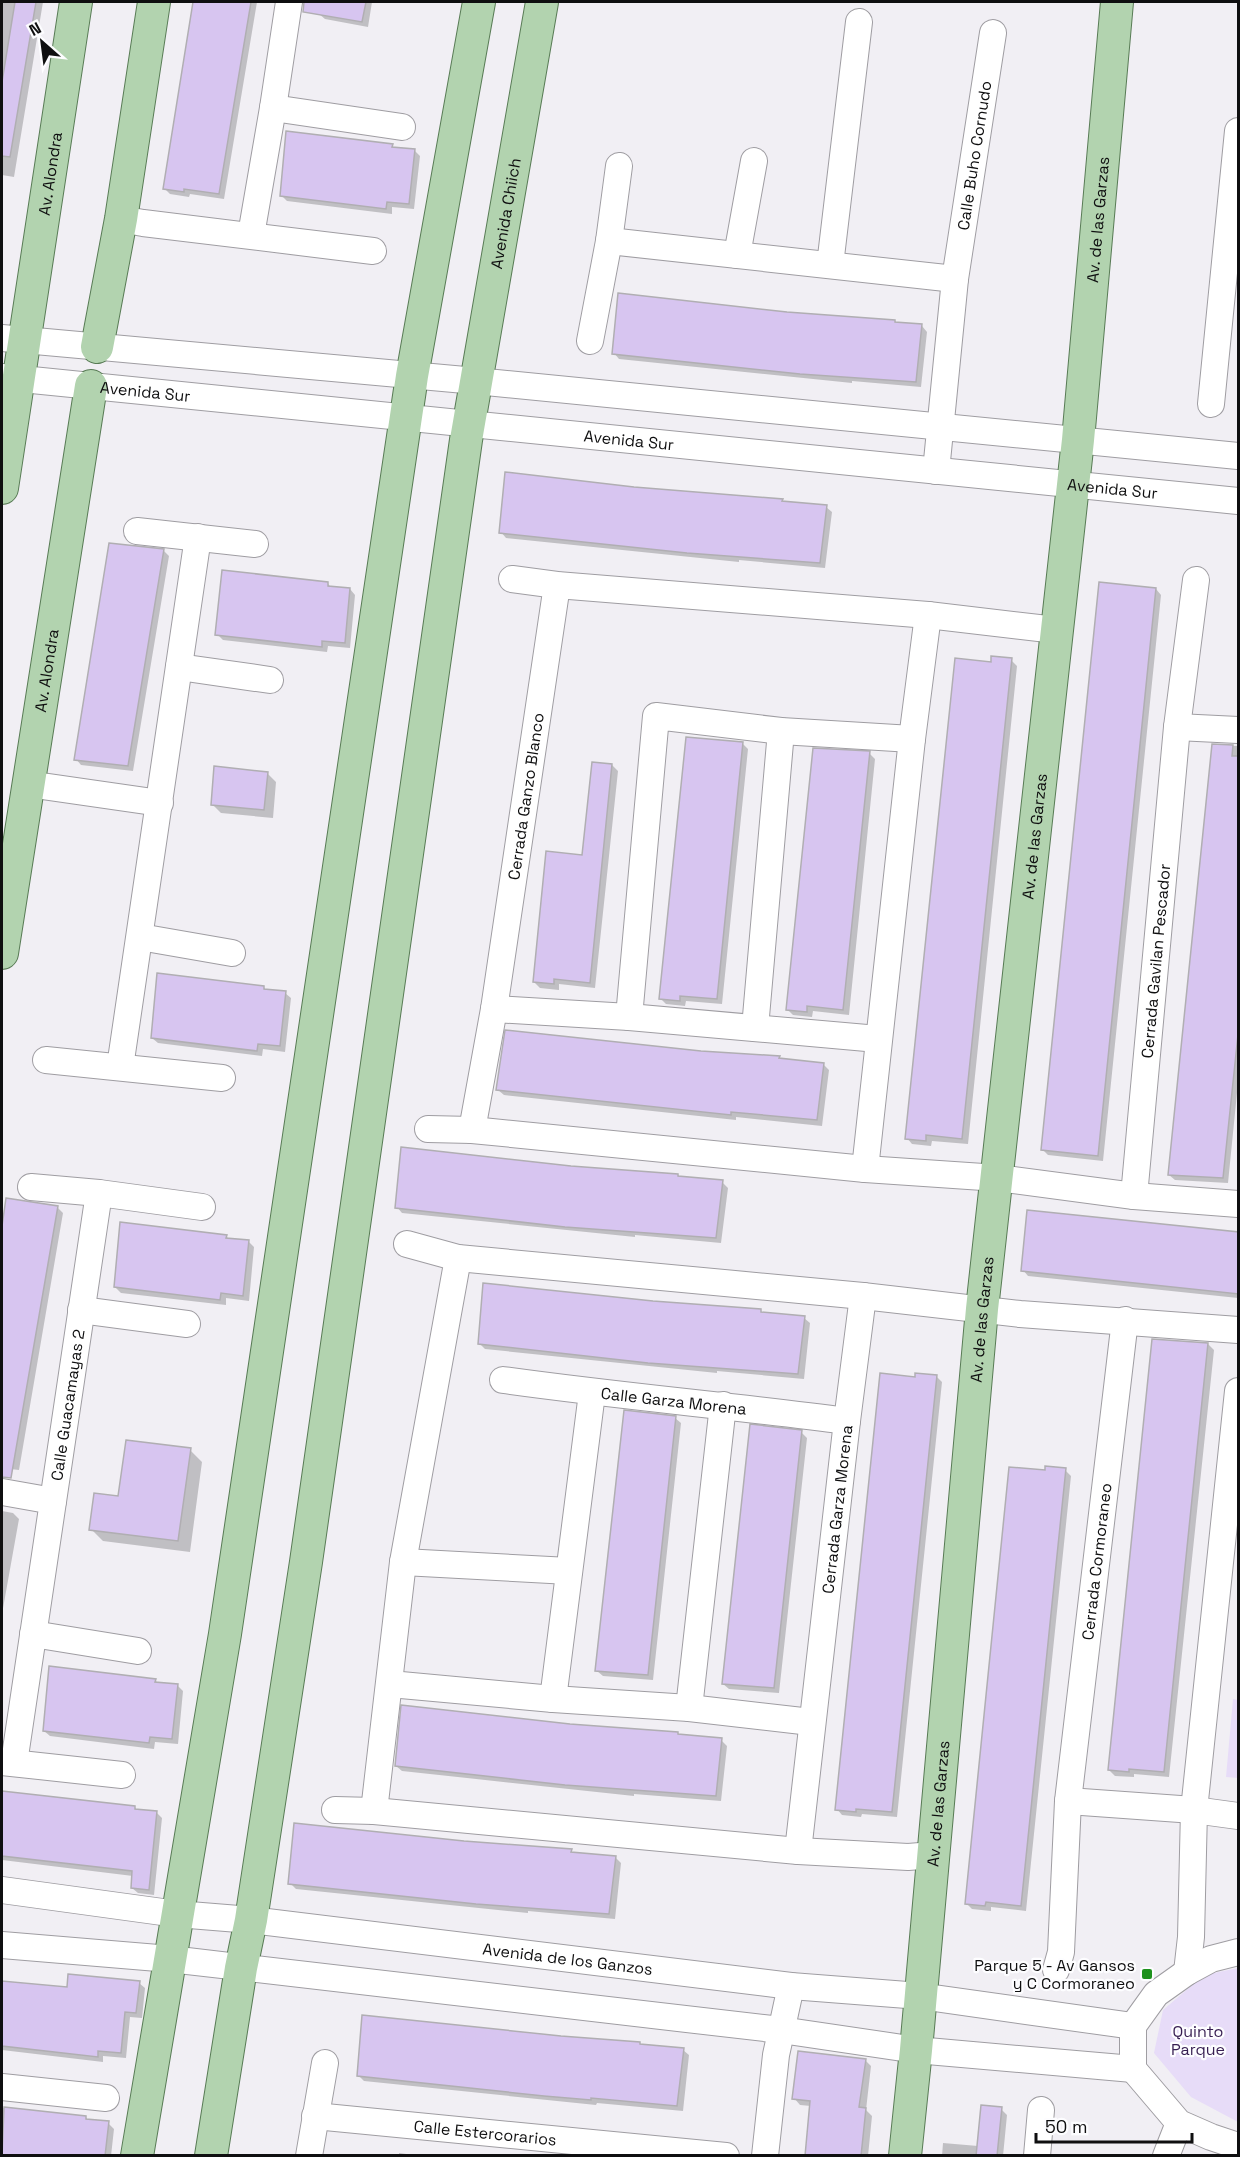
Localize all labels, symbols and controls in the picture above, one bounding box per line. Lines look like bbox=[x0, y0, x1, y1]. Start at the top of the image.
north arrow bbox=[12, 12, 72, 72]
text: N bbox=[26, 17, 45, 41]
street label: Calle Buho Cornudo bbox=[953, 79, 996, 232]
street label: Av. Alondra bbox=[34, 131, 67, 217]
street label: Avenida Chiich bbox=[486, 156, 526, 271]
street label: Av. de las Garzas bbox=[1082, 156, 1114, 284]
street label: Avenida Sur bbox=[99, 377, 191, 407]
street label: Avenida Sur bbox=[583, 425, 675, 455]
street label: Avenida Sur bbox=[1066, 474, 1159, 504]
street label: Av. Alondra bbox=[30, 627, 64, 714]
street label: Cerrada Ganzo Blanco bbox=[503, 711, 549, 881]
street label: Av. de las Garzas bbox=[1017, 772, 1052, 901]
street label: Cerrada Gavilan Pescador bbox=[1137, 863, 1175, 1059]
street label: Av. de las Garzas bbox=[965, 1255, 999, 1384]
street label: Calle Guacamayas 2 bbox=[46, 1328, 90, 1482]
street label: Calle Garza Morena bbox=[600, 1383, 748, 1420]
street label: Cerrada Garza Morena bbox=[817, 1424, 857, 1595]
street label: Cerrada Cormoraneo bbox=[1077, 1482, 1117, 1641]
street label: Av. de las Garzas bbox=[922, 1740, 955, 1868]
street label: Avenida de los Ganzos bbox=[481, 1938, 654, 1980]
place label: Parque 5 - Av Gansos y C Cormoraneo bbox=[974, 1955, 1135, 1994]
marker: Parque 5 - Av Gansos y C Cormoraneo bbox=[1140, 1967, 1154, 1981]
park label: Quinto Parque bbox=[1171, 2021, 1225, 2060]
scale bar bbox=[1036, 2106, 1192, 2144]
text: 50 m bbox=[1045, 2115, 1087, 2138]
street label: Calle Estercorarios bbox=[413, 2116, 557, 2150]

